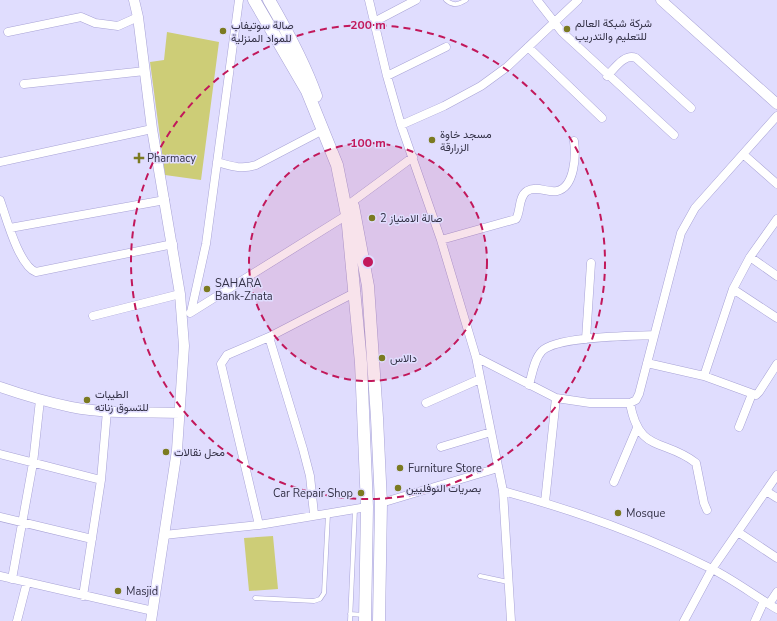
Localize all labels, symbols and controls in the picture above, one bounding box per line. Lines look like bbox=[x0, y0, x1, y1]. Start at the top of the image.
place label: شركة شبكة العالم للتعليم والتدريب bbox=[575, 16, 652, 44]
text: 200 m bbox=[350, 17, 386, 33]
place label: صالة سوتيفاب للمواد المنزلية bbox=[231, 18, 294, 46]
marker: شركة شبكة العالم للتعليم والتدريب bbox=[562, 24, 572, 34]
marker: صالة سوتيفاب للمواد المنزلية bbox=[218, 26, 228, 36]
place label: مسجد خاوة الزرارقة bbox=[440, 127, 492, 155]
text: 100 m bbox=[350, 135, 386, 151]
marker: مسجد خاوة الزرارقة bbox=[427, 135, 437, 145]
place label: Pharmacy bbox=[147, 151, 196, 166]
marker: Pharmacy bbox=[134, 153, 144, 163]
place label: صالة الامتياز 2 bbox=[380, 211, 442, 226]
marker: صالة الامتياز 2 bbox=[367, 213, 377, 223]
centre of rings bbox=[361, 255, 375, 269]
place label: SAHARA Bank-Znata bbox=[215, 276, 273, 304]
marker: SAHARA Bank-Znata bbox=[202, 284, 212, 294]
place label: دالاس bbox=[390, 351, 417, 366]
marker: دالاس bbox=[377, 353, 387, 363]
place label: الطيبات للتسوق زناته bbox=[95, 387, 149, 415]
marker: الطيبات للتسوق زناته bbox=[82, 395, 92, 405]
place label: محل نقالات bbox=[174, 445, 225, 460]
marker: محل نقالات bbox=[161, 447, 171, 457]
place label: Furniture Store bbox=[408, 461, 482, 476]
marker: Furniture Store bbox=[395, 463, 405, 473]
place label: بصريات النوفليين bbox=[406, 481, 481, 496]
marker: بصريات النوفليين bbox=[393, 483, 403, 493]
place label: Car Repair Shop bbox=[273, 486, 353, 501]
marker: Car Repair Shop bbox=[356, 488, 366, 498]
place label: Mosque bbox=[626, 506, 665, 521]
marker: Mosque bbox=[613, 508, 623, 518]
place label: Masjid bbox=[126, 584, 158, 599]
marker: Masjid bbox=[113, 586, 123, 596]

